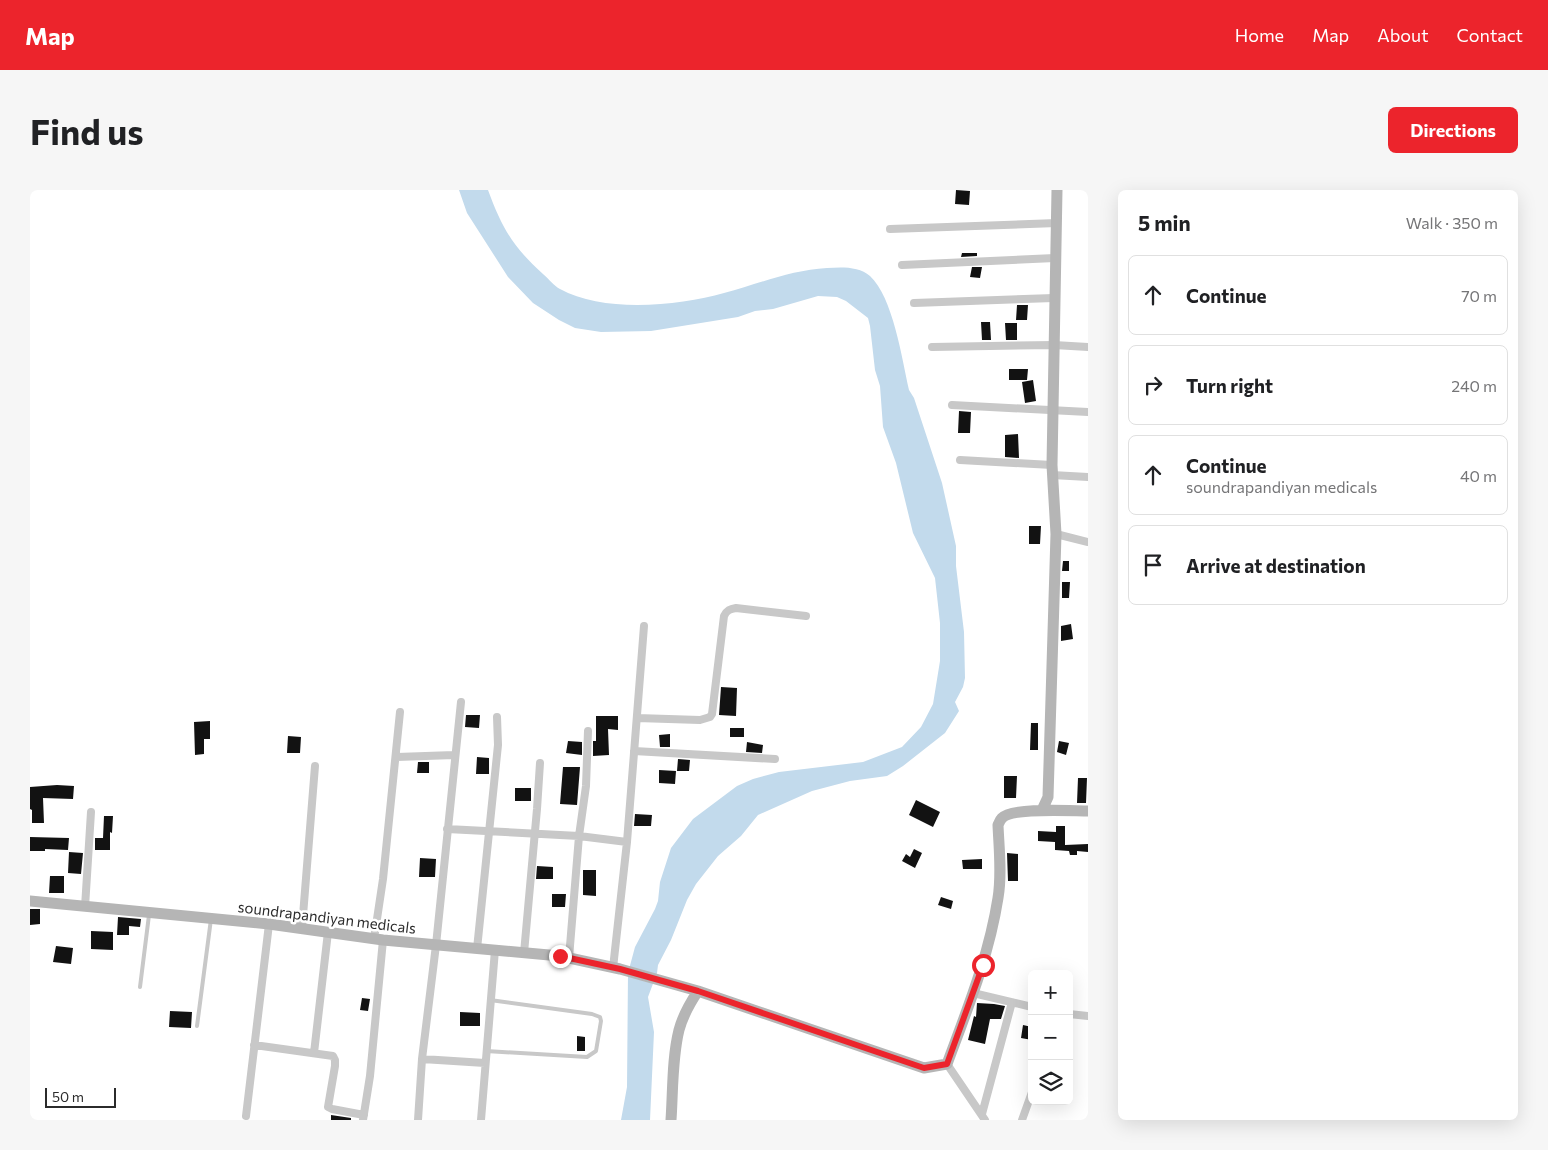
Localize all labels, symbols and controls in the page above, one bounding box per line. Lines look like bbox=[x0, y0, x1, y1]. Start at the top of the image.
text: Map bbox=[25, 21, 75, 50]
text: Home bbox=[1235, 24, 1284, 46]
text: Map bbox=[1312, 24, 1349, 46]
text: About bbox=[1377, 24, 1429, 46]
text: Contact bbox=[1457, 24, 1523, 46]
button: Directions bbox=[1388, 107, 1518, 153]
text: Find us bbox=[30, 109, 144, 152]
text: 5 min bbox=[1138, 210, 1191, 235]
text: Walk · 350 m bbox=[1406, 213, 1498, 232]
icon: ahead bbox=[1139, 281, 1167, 309]
text: Continue bbox=[1186, 284, 1266, 307]
text: 70 m bbox=[1461, 286, 1497, 305]
icon: right bbox=[1139, 371, 1167, 399]
text: Turn right bbox=[1186, 374, 1273, 397]
text: 240 m bbox=[1451, 376, 1497, 395]
text: Continue bbox=[1186, 454, 1266, 477]
icon: ahead bbox=[1139, 461, 1167, 489]
text: 40 m bbox=[1460, 466, 1497, 485]
text: soundrapandiyan medicals bbox=[1186, 477, 1377, 496]
icon: arrive bbox=[1139, 551, 1167, 579]
text: Arrive at destination bbox=[1186, 554, 1366, 577]
street label: soundrapandiyan medicals bbox=[237, 897, 417, 937]
route end bbox=[549, 945, 572, 968]
route start bbox=[972, 954, 995, 977]
map controls bbox=[1028, 970, 1073, 1105]
button: + bbox=[1028, 970, 1073, 1015]
button: − bbox=[1028, 1015, 1073, 1060]
button: layers bbox=[1028, 1060, 1073, 1105]
scale bar bbox=[45, 1085, 116, 1108]
text: 50 m bbox=[52, 1088, 84, 1105]

